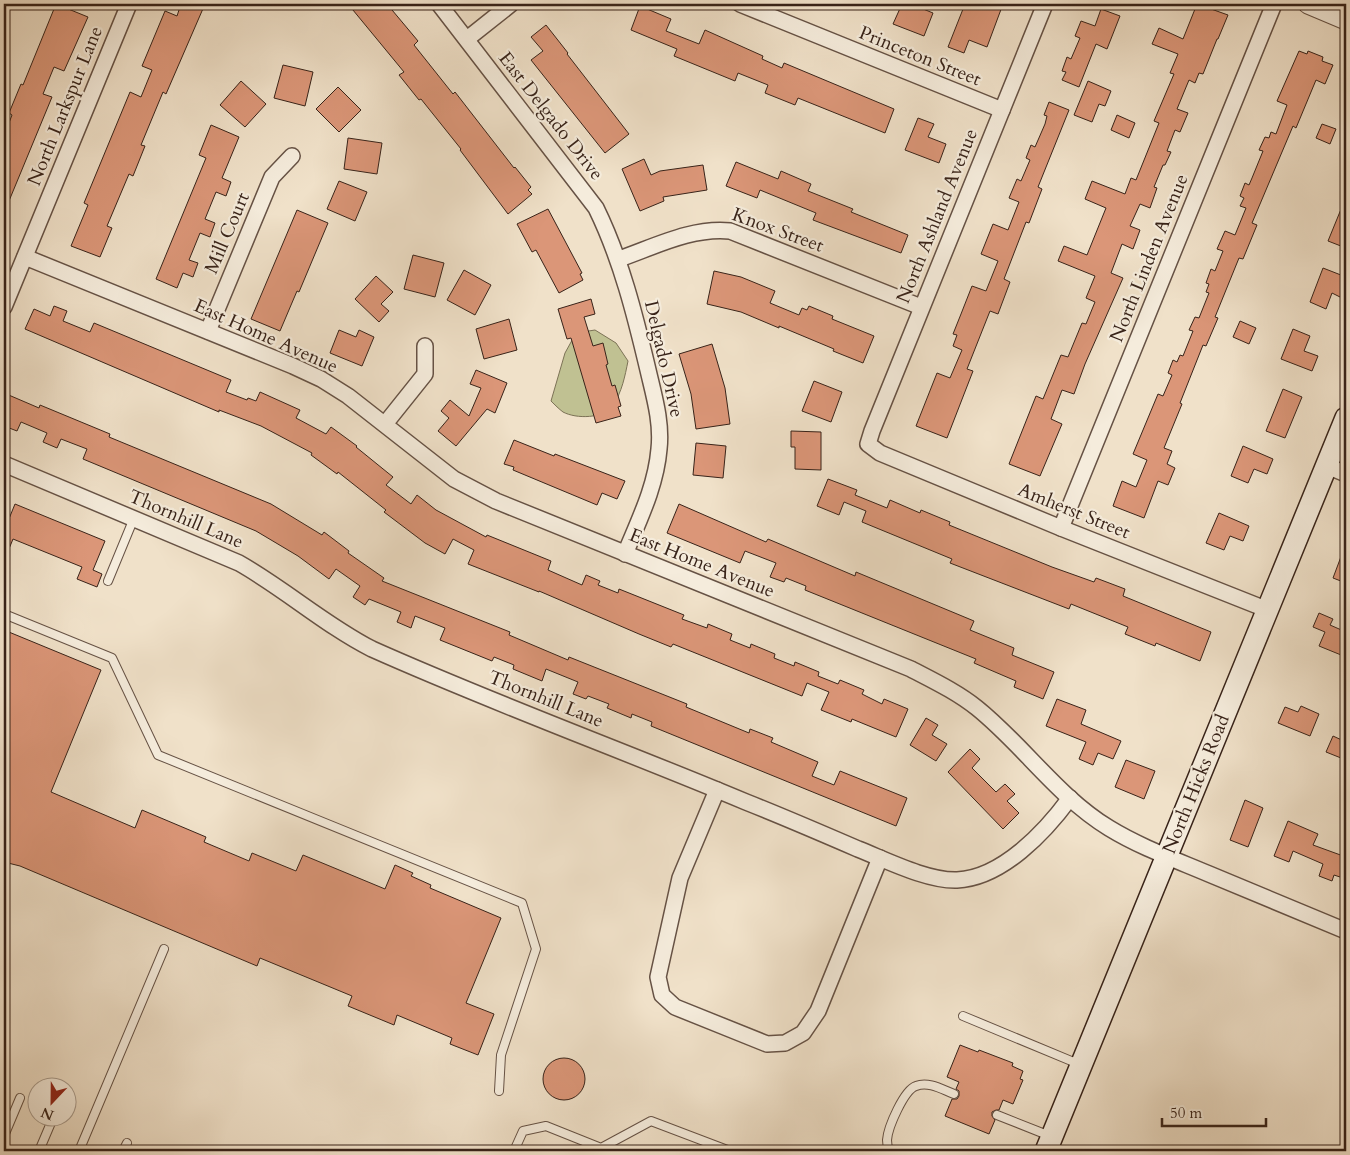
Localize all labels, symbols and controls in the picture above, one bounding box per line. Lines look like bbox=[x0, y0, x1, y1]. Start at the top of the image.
street label: Princeton Street bbox=[855, 20, 985, 92]
street label: North Larkspur Lane bbox=[21, 22, 109, 190]
street label: East Delgado Drive bbox=[493, 46, 609, 186]
street label: North Ashland Avenue bbox=[890, 125, 984, 307]
street label: North Linden Avenue bbox=[1103, 170, 1195, 346]
street label: Mill Court bbox=[198, 188, 256, 278]
street label: Knox Street bbox=[729, 201, 827, 259]
street label: East Home Avenue bbox=[190, 293, 342, 379]
street label: Delgado Drive bbox=[638, 298, 690, 420]
street label: Amherst Street bbox=[1014, 477, 1134, 545]
street label: Thornhill Lane bbox=[125, 483, 247, 555]
street label: East Home Avenue bbox=[625, 522, 779, 604]
street label: Thornhill Lane bbox=[485, 664, 607, 734]
street label: North Hicks Road bbox=[1156, 710, 1236, 858]
north arrow bbox=[28, 1078, 78, 1128]
scale bar bbox=[1162, 1095, 1266, 1127]
text: N bbox=[38, 1103, 57, 1125]
text: 50 m bbox=[1170, 1103, 1202, 1123]

